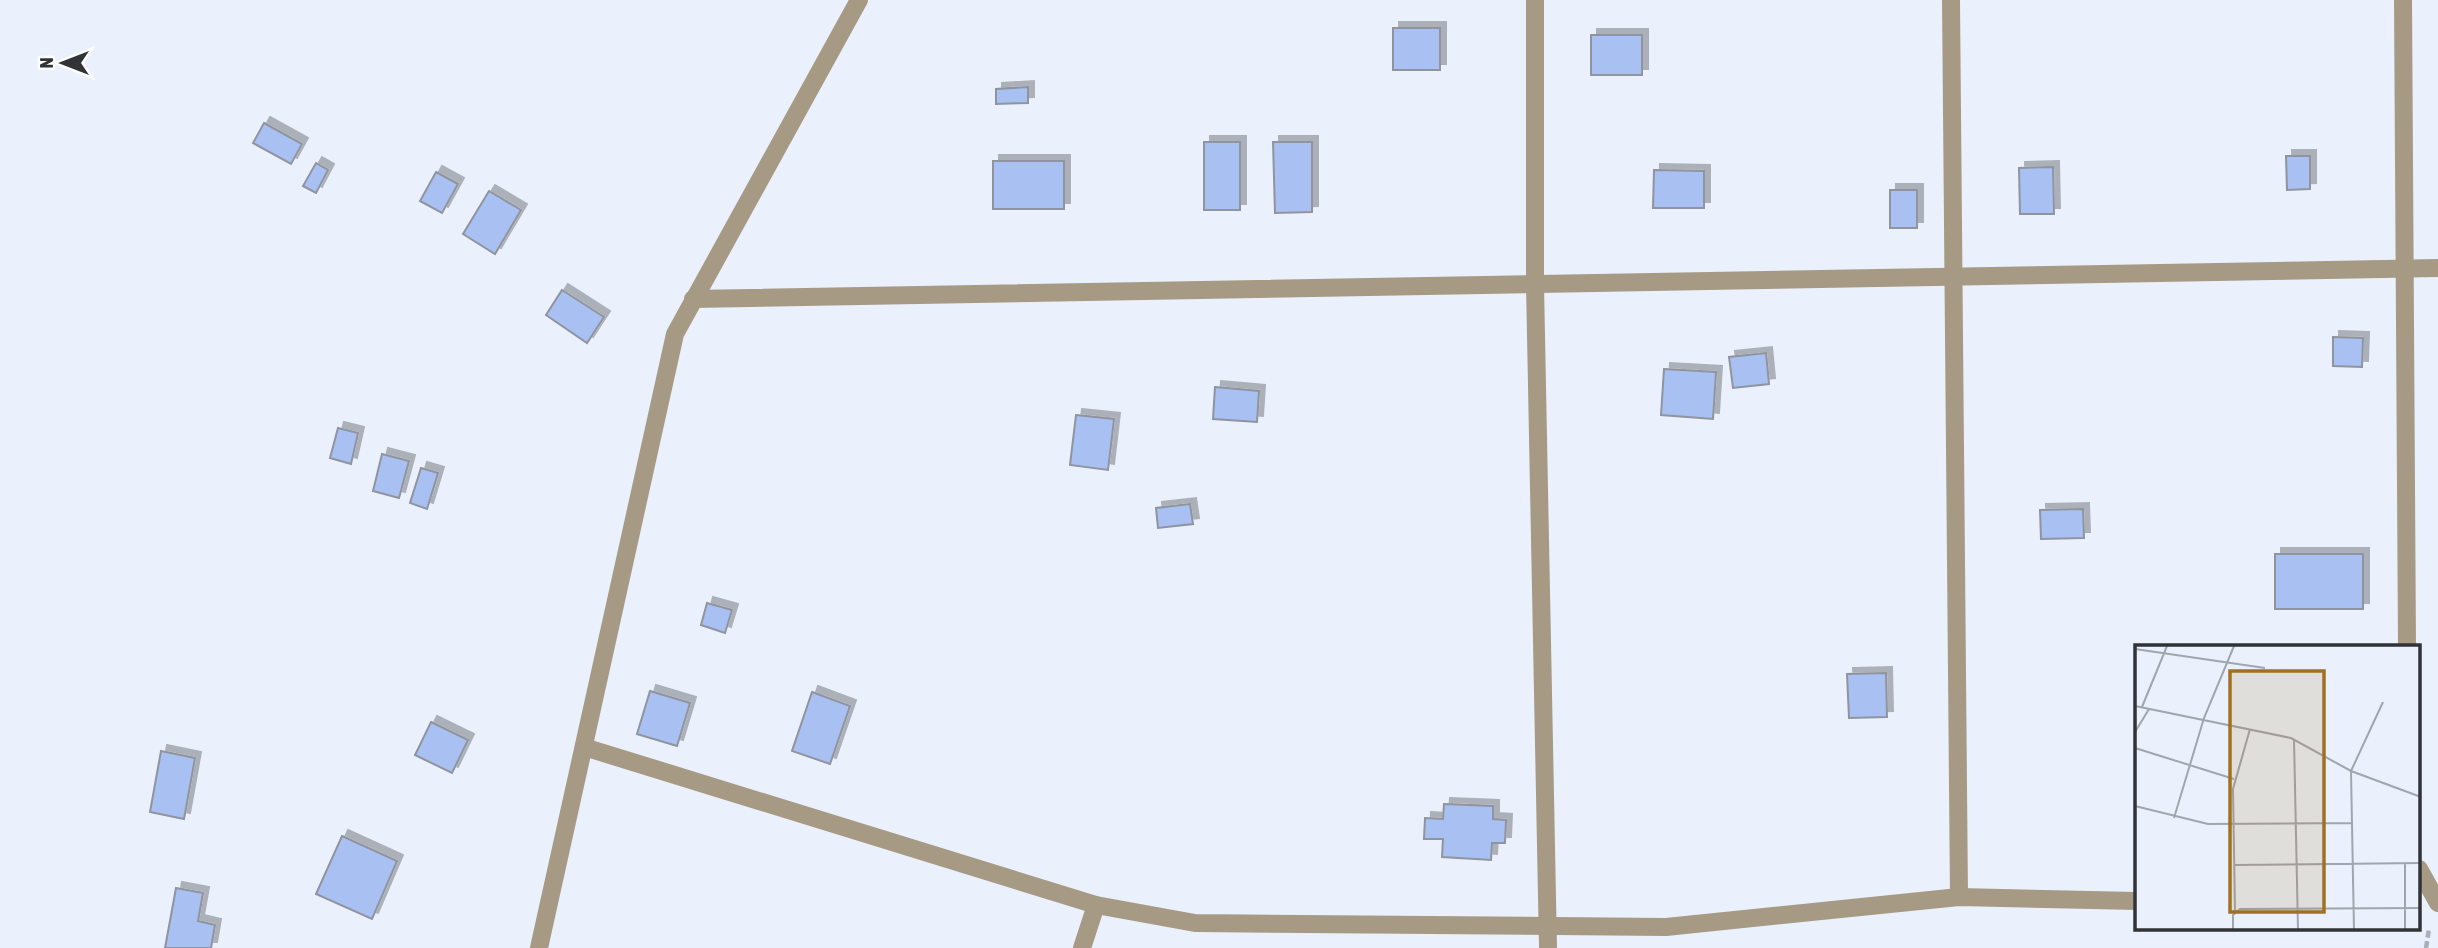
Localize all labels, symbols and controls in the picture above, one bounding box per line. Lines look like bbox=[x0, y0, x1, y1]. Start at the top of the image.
north arrow bbox=[28, 28, 98, 98]
text: N bbox=[35, 57, 57, 69]
inset map bbox=[2135, 645, 2420, 930]

